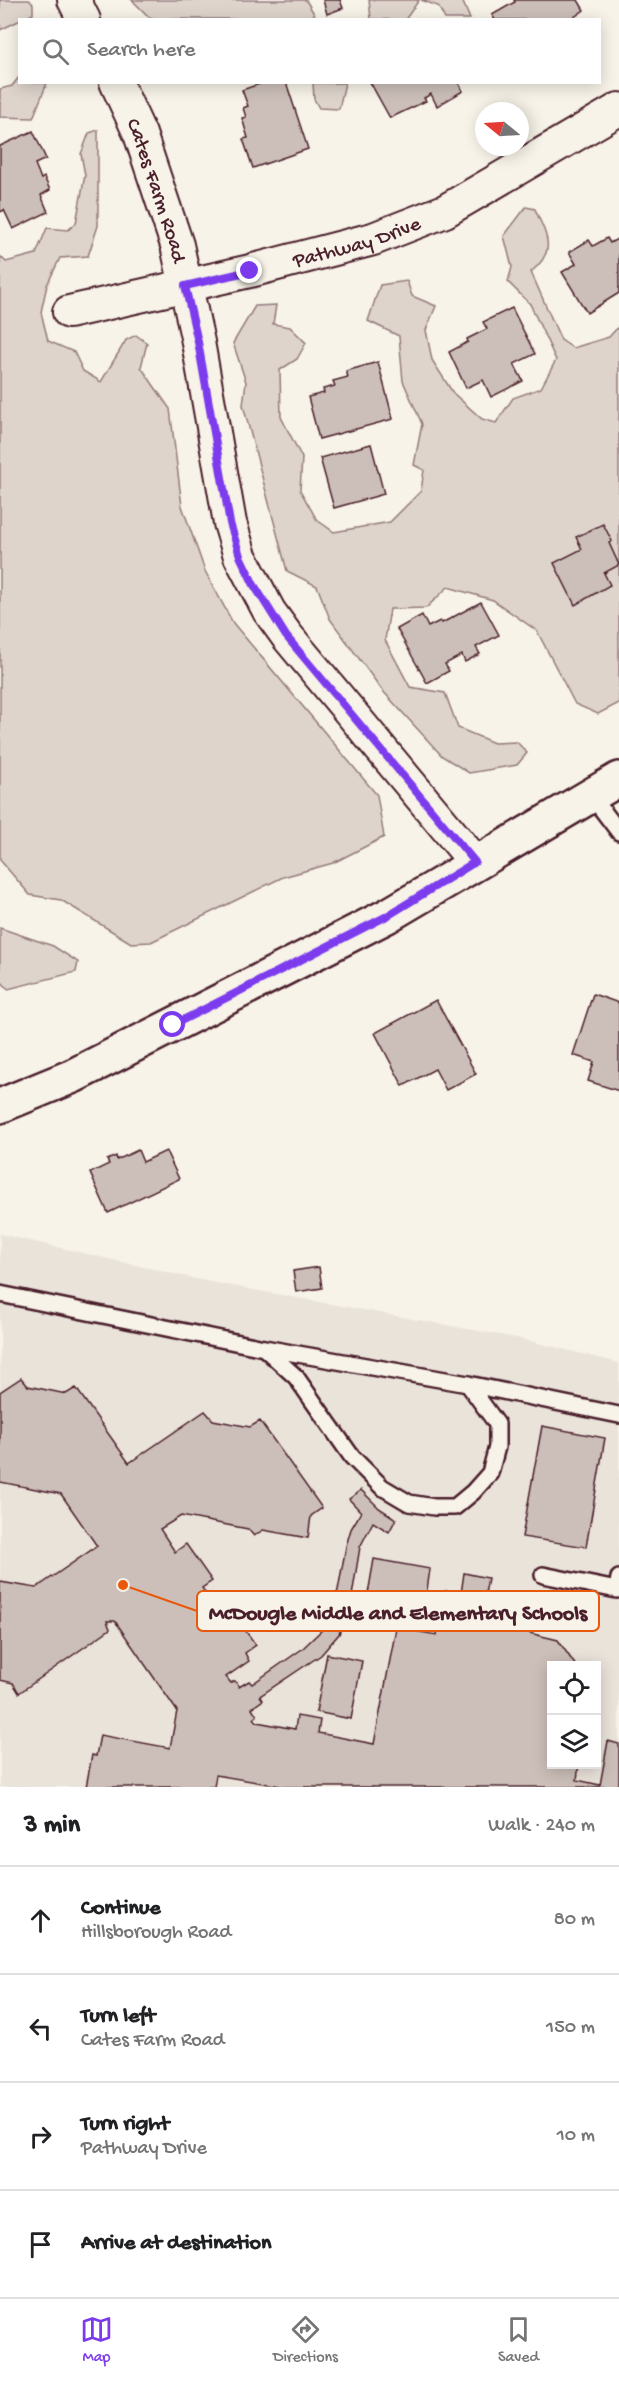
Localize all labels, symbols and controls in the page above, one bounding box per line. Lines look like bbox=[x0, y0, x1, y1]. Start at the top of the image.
search box bbox=[18, 18, 601, 84]
icon: search bbox=[39, 35, 72, 68]
text: Search here bbox=[87, 38, 195, 64]
north arrow bbox=[475, 102, 529, 156]
street label: Cates Farm Road bbox=[118, 115, 190, 267]
street label: Pathway Drive bbox=[290, 212, 426, 276]
route end bbox=[236, 257, 262, 283]
route start bbox=[159, 1011, 185, 1037]
callout: McDougle Middle and Elementary Schools bbox=[197, 1591, 599, 1631]
text: McDougle Middle and Elementary Schools bbox=[209, 1602, 589, 1628]
map controls bbox=[547, 1661, 601, 1769]
button: locate bbox=[547, 1661, 601, 1715]
button: layers bbox=[547, 1715, 601, 1769]
text: 3 min bbox=[24, 1811, 80, 1842]
text: Walk · 240 m bbox=[488, 1815, 595, 1838]
text: Continue bbox=[81, 1896, 161, 1922]
icon: ahead bbox=[24, 1904, 57, 1937]
text: 80 m bbox=[554, 1909, 595, 1932]
text: Hillsborough Road bbox=[81, 1922, 231, 1945]
text: Turn left bbox=[81, 2004, 155, 2030]
icon: left bbox=[24, 2012, 57, 2045]
text: 150 m bbox=[546, 2017, 595, 2040]
text: Cates Farm Road bbox=[81, 2030, 225, 2053]
text: Turn right bbox=[81, 2112, 169, 2138]
icon: right bbox=[24, 2120, 57, 2153]
text: 10 m bbox=[557, 2125, 595, 2148]
text: Pathway Drive bbox=[81, 2138, 207, 2161]
icon: arrive bbox=[24, 2228, 57, 2261]
text: Arrive at destination bbox=[81, 2231, 271, 2257]
tab: Map bbox=[80, 2313, 113, 2368]
tab: Directions bbox=[273, 2313, 338, 2368]
tab: Saved bbox=[498, 2313, 539, 2368]

